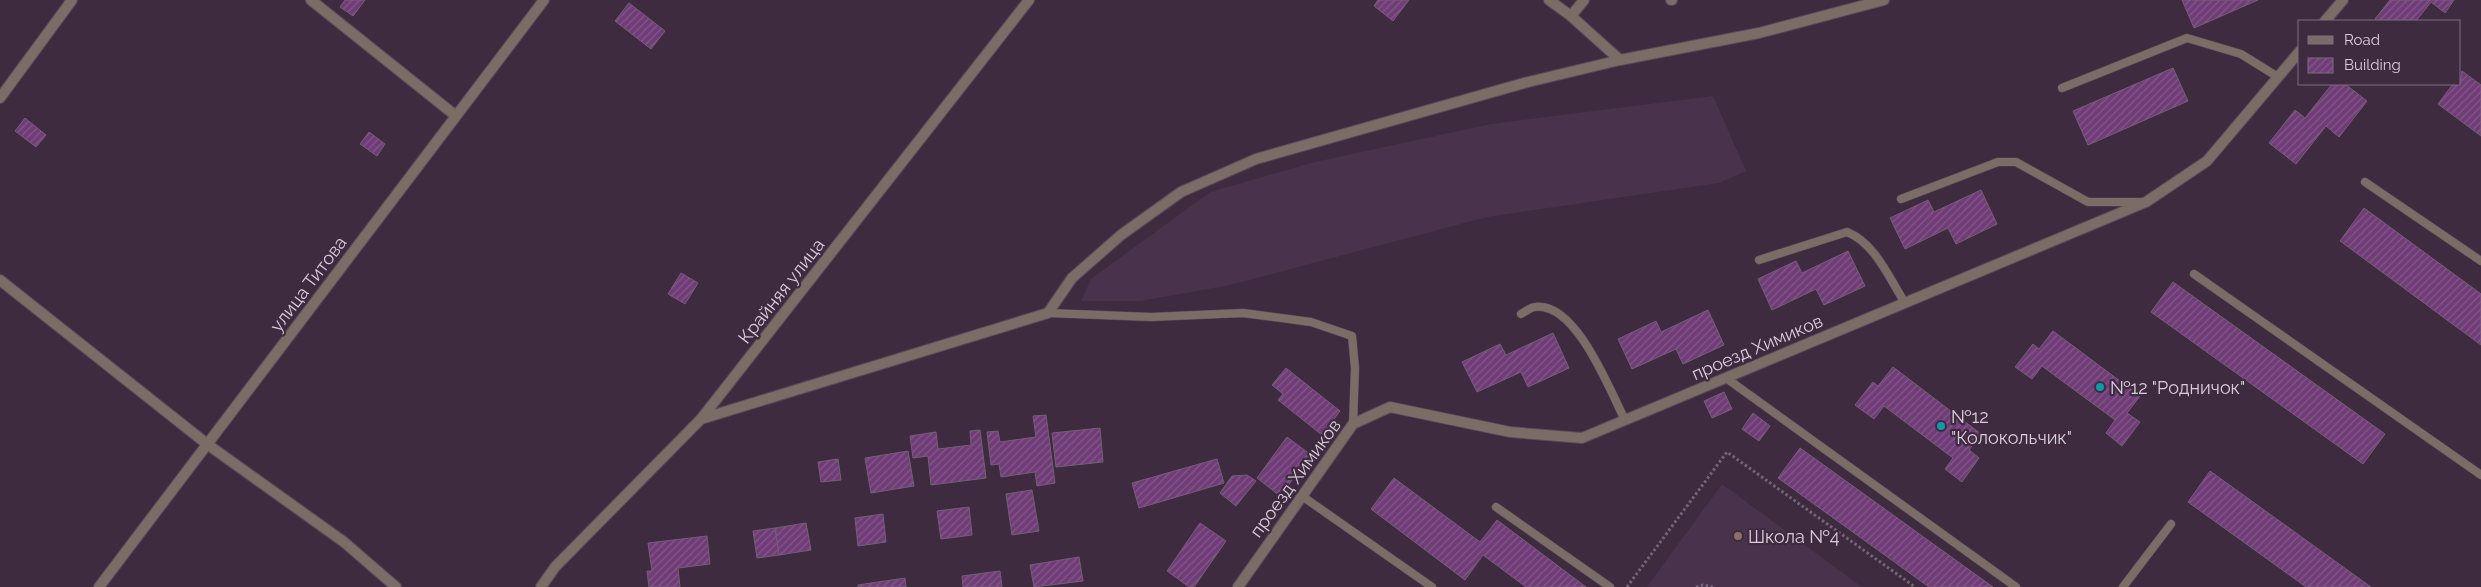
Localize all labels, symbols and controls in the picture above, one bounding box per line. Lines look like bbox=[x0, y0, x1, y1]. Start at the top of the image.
legend bbox=[2298, 20, 2461, 85]
text: Road bbox=[2344, 31, 2380, 49]
text: Building bbox=[2344, 56, 2401, 74]
street label: улица Титова bbox=[265, 232, 351, 336]
street label: Крайняя улица bbox=[734, 234, 828, 348]
street label: проезд Химиков bbox=[1688, 310, 1826, 384]
place label: №12 "Родничок" bbox=[2110, 377, 2245, 398]
marker: №12 "Родничок" bbox=[2094, 381, 2106, 393]
place label: №12 "Колокольчик" bbox=[1951, 406, 2072, 448]
street label: проезд Химиков bbox=[1245, 415, 1345, 541]
marker: №12 "Колокольчик" bbox=[1935, 420, 1947, 432]
place label: Школа №4 bbox=[1748, 526, 1840, 547]
marker: Школа №4 bbox=[1732, 530, 1744, 542]

